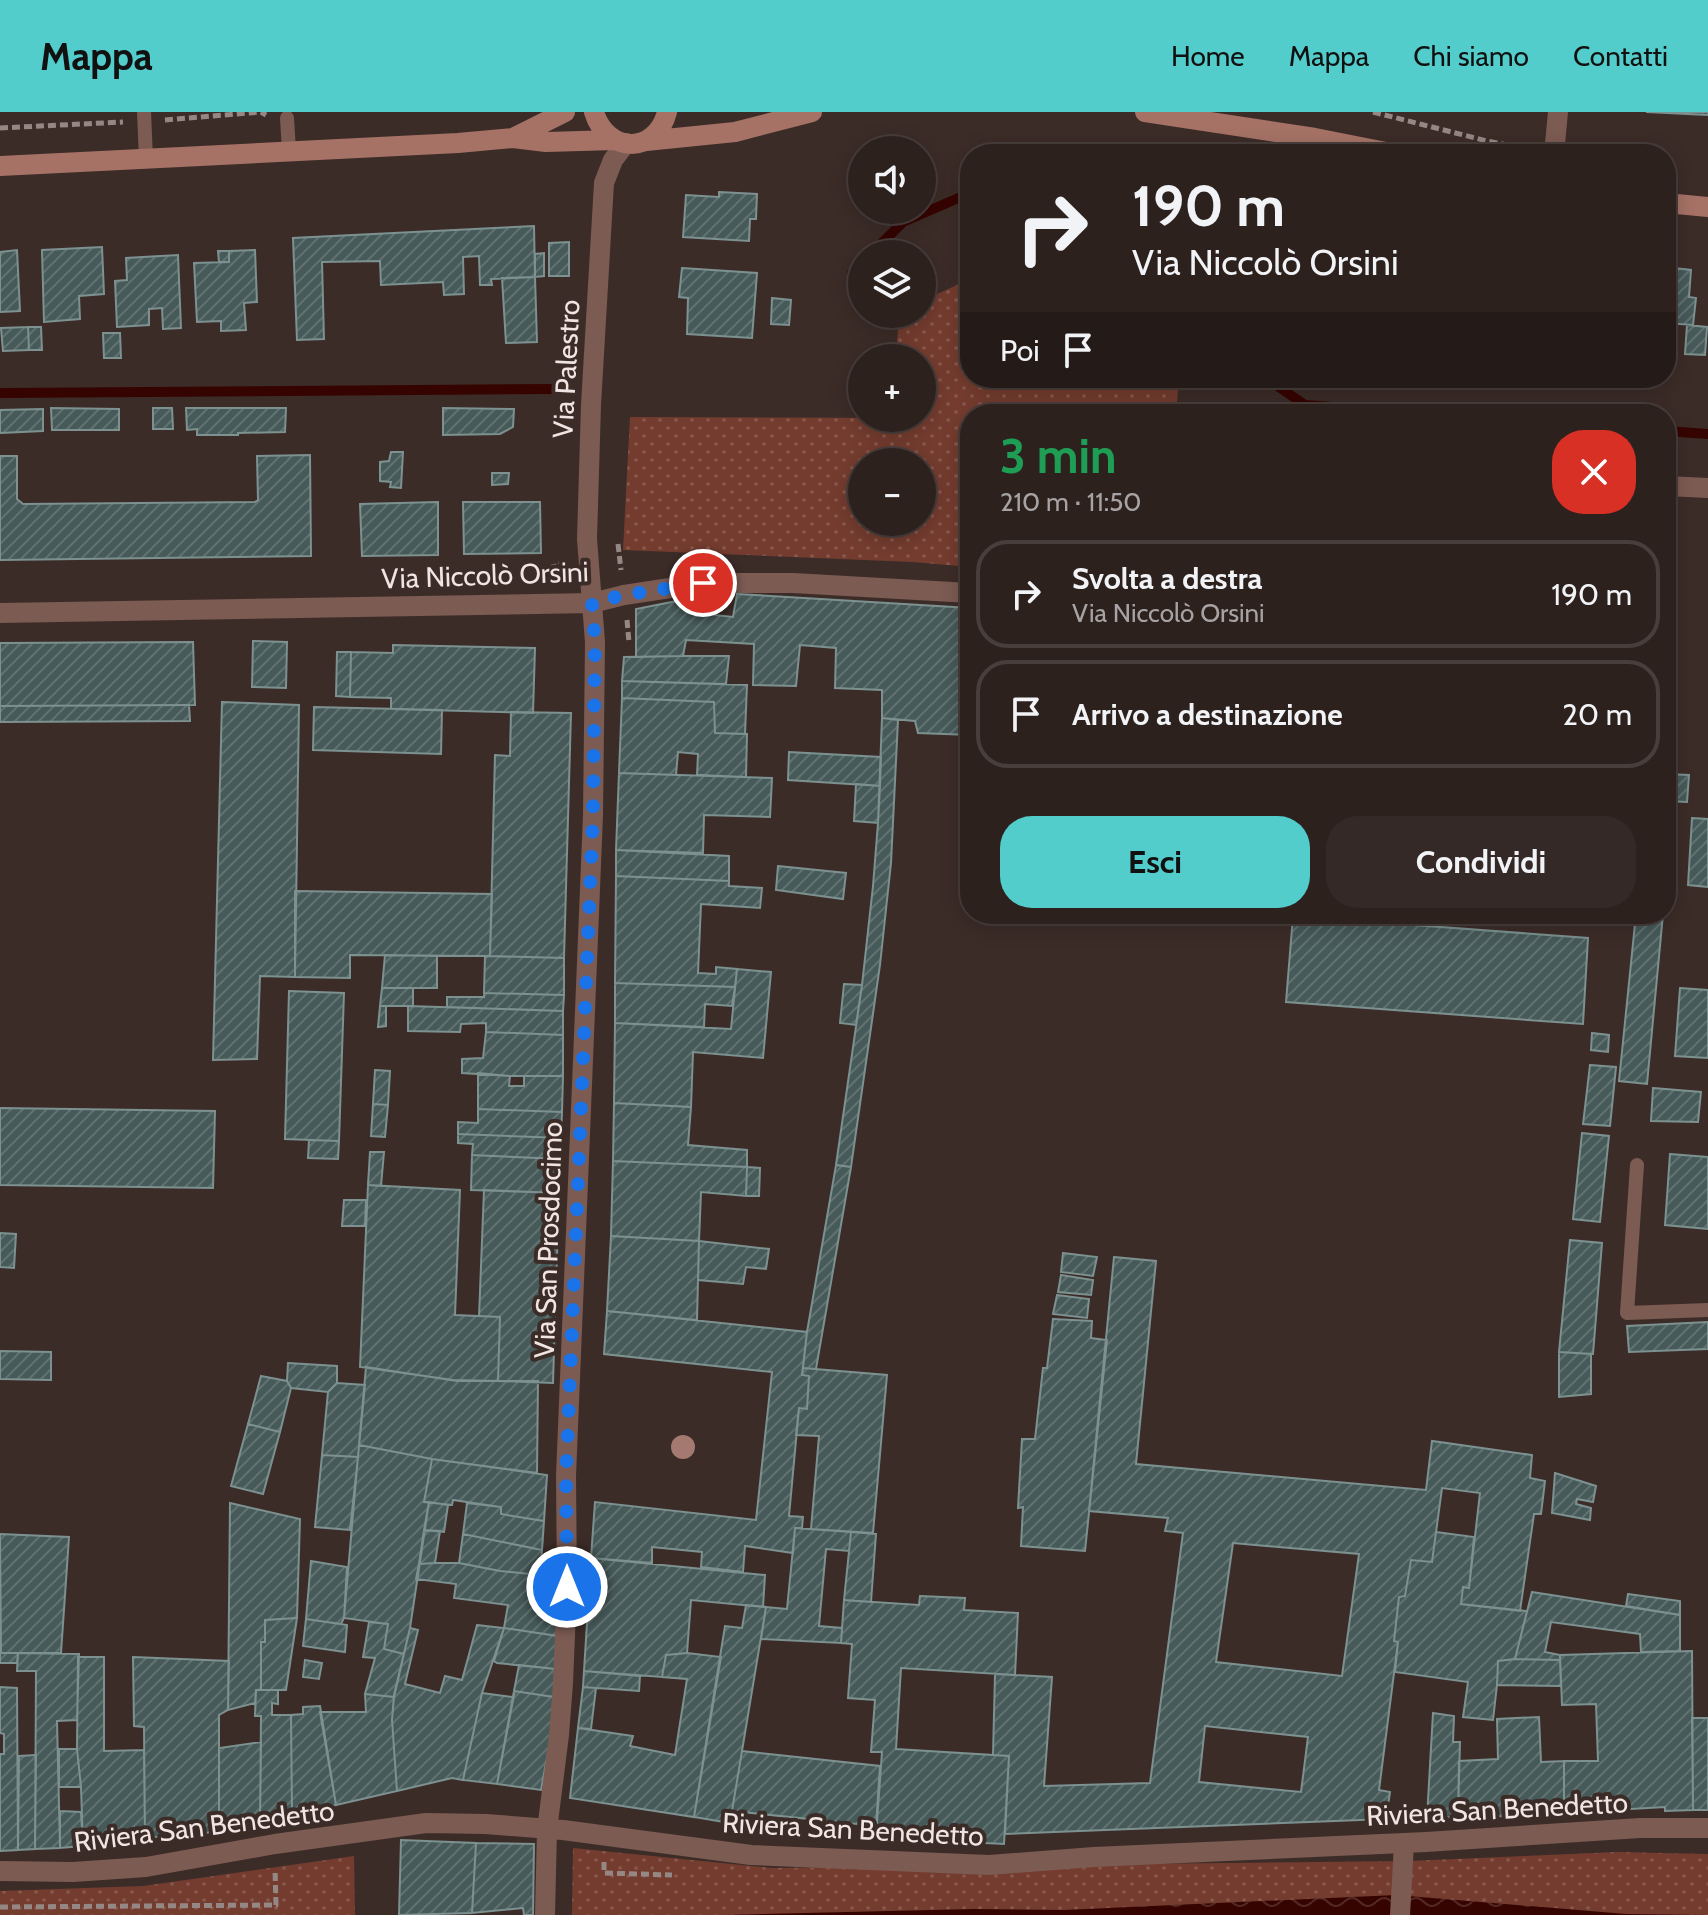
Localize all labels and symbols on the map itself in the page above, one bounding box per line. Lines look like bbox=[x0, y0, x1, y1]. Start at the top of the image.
street label: Via Palestro bbox=[545, 299, 587, 439]
pin bbox=[669, 549, 737, 617]
street label: Via Niccolò Orsini bbox=[381, 554, 589, 596]
street label: Via San Prosdocimo bbox=[527, 1121, 569, 1359]
position arrow bbox=[525, 1545, 609, 1629]
street label: Riviera San Benedetto bbox=[1365, 1785, 1629, 1833]
street label: Riviera San Benedetto bbox=[72, 1793, 336, 1859]
street label: Riviera San Benedetto bbox=[721, 1805, 985, 1853]

